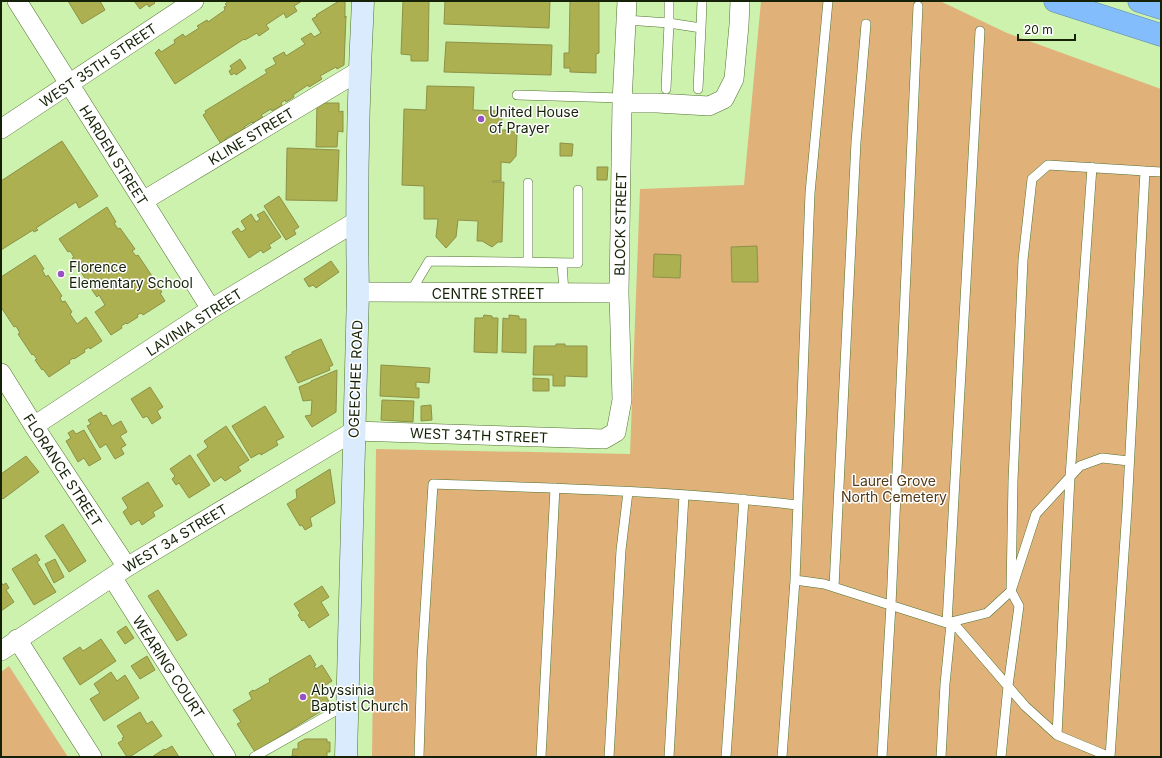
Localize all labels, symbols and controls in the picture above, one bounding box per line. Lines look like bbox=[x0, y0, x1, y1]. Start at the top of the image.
scale bar bbox=[1018, 16, 1075, 42]
street label: WEST 35TH STREET bbox=[36, 19, 160, 111]
text: 20 m bbox=[1024, 22, 1053, 37]
street label: HARDEN STREET bbox=[76, 102, 152, 208]
place label: United House of Prayer bbox=[489, 103, 579, 136]
street label: KLINE STREET bbox=[205, 104, 297, 168]
marker: United House of Prayer bbox=[476, 114, 486, 124]
street label: BLOCK STREET bbox=[611, 172, 629, 276]
place label: Florence Elementary School bbox=[69, 258, 193, 291]
marker: Florence Elementary School bbox=[56, 269, 66, 279]
street label: LAVINIA STREET bbox=[143, 285, 245, 359]
street label: CENTRE STREET bbox=[432, 285, 544, 302]
street label: OGEECHEE ROAD bbox=[344, 320, 366, 438]
street label: FLORANCE STREET bbox=[20, 410, 106, 530]
street label: WEST 34TH STREET bbox=[410, 424, 548, 446]
park label: Laurel Grove North Cemetery bbox=[841, 472, 947, 505]
street label: WEST 34 STREET bbox=[120, 500, 230, 576]
street label: WEARING COURT bbox=[129, 612, 209, 722]
place label: Abyssinia Baptist Church bbox=[311, 681, 409, 714]
marker: Abyssinia Baptist Church bbox=[298, 692, 308, 702]

